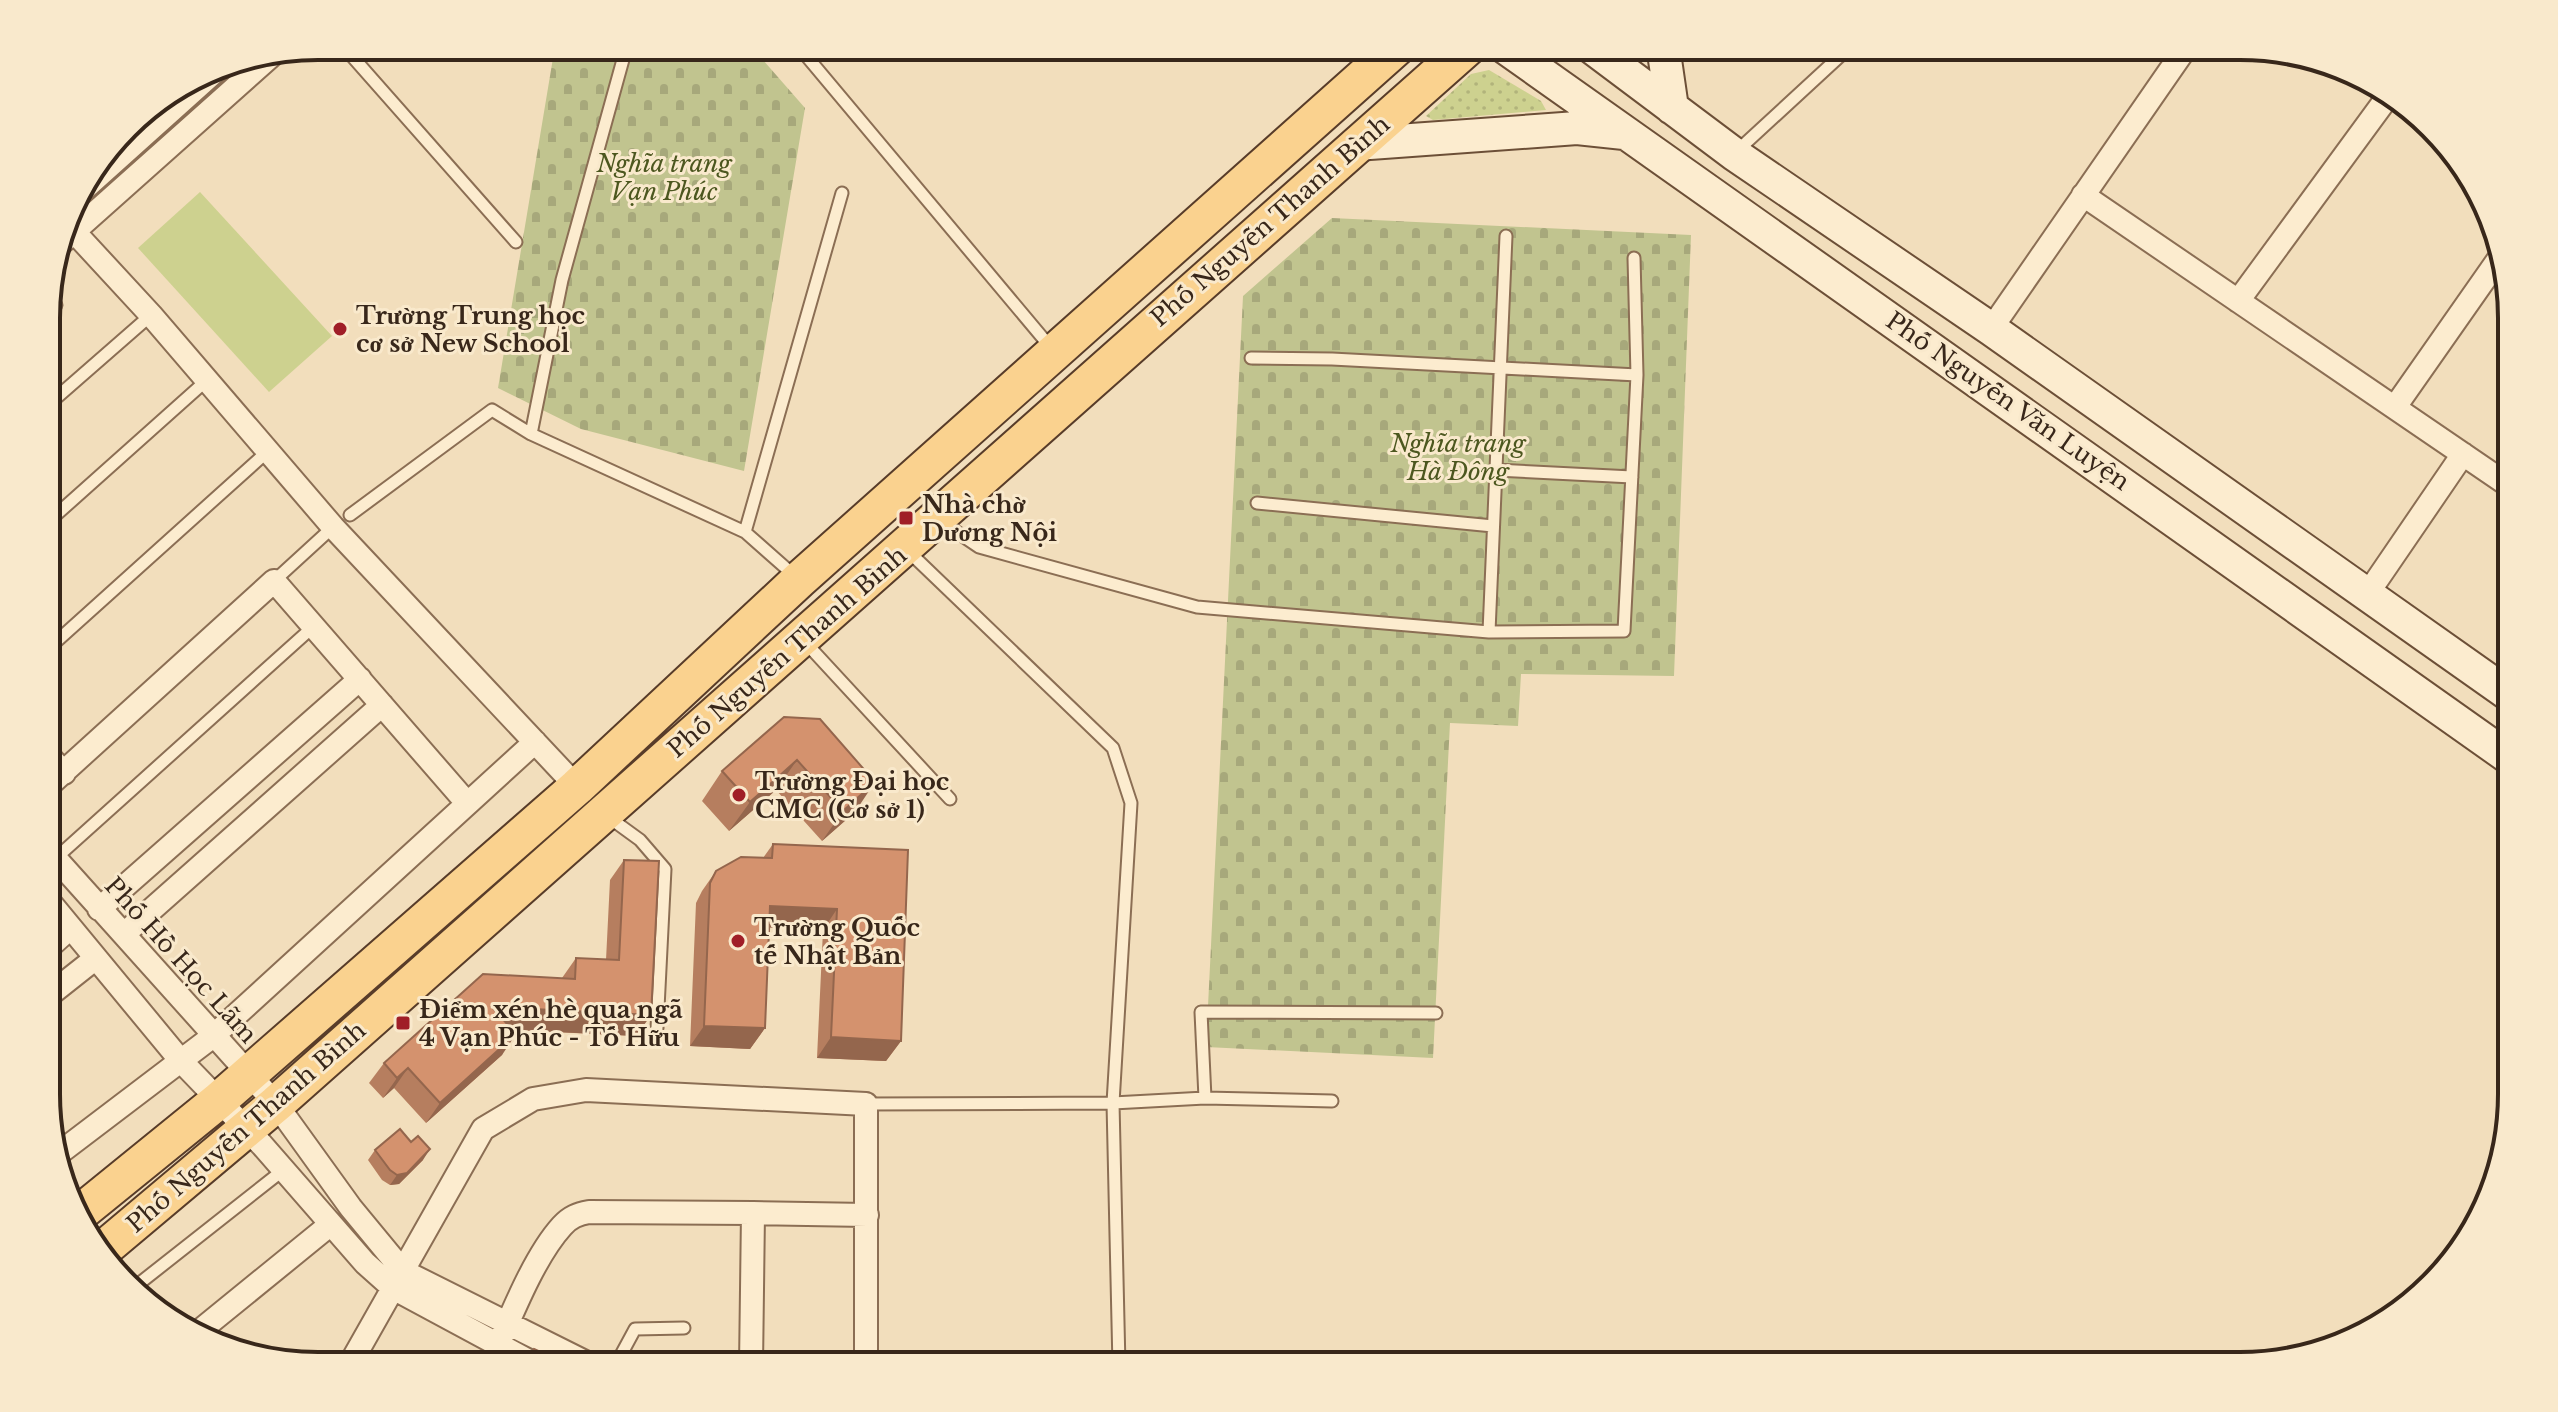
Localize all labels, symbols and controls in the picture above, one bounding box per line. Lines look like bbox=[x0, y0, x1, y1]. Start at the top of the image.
street label: Phố Nguyễn Thanh Bình bbox=[1145, 109, 1395, 333]
park label: Nghĩa trang Vạn Phúc bbox=[595, 149, 733, 206]
place label: Trường Trung học cơ sở New School bbox=[356, 301, 585, 358]
street label: Phố Nguyễn Văn Luyện bbox=[1881, 306, 2135, 496]
marker: Trường Trung học cơ sở New School bbox=[331, 320, 349, 338]
park label: Nghĩa trang Hà Đông bbox=[1389, 429, 1527, 486]
place label: Nhà chờ Dương Nội bbox=[922, 490, 1057, 547]
marker: Nhà chờ Dương Nội bbox=[897, 509, 915, 527]
street label: Phố Nguyễn Thanh Bình bbox=[662, 540, 912, 764]
place label: Trường Đại học CMC (Cơ sở 1) bbox=[755, 767, 949, 824]
marker: Trường Đại học CMC (Cơ sở 1) bbox=[730, 786, 748, 804]
street label: Phố Hồ Học Lãm bbox=[99, 871, 263, 1049]
place label: Trường Quốc tế Nhật Bản bbox=[754, 913, 920, 970]
marker: Trường Quốc tế Nhật Bản bbox=[729, 932, 747, 950]
place label: Điểm xén hè qua ngã 4 Vạn Phúc - Tố Hữu bbox=[419, 995, 683, 1052]
marker: Điểm xén hè qua ngã 4 Vạn Phúc - Tố Hữu bbox=[394, 1014, 412, 1032]
street label: Phố Nguyễn Thanh Bình bbox=[121, 1015, 371, 1239]

